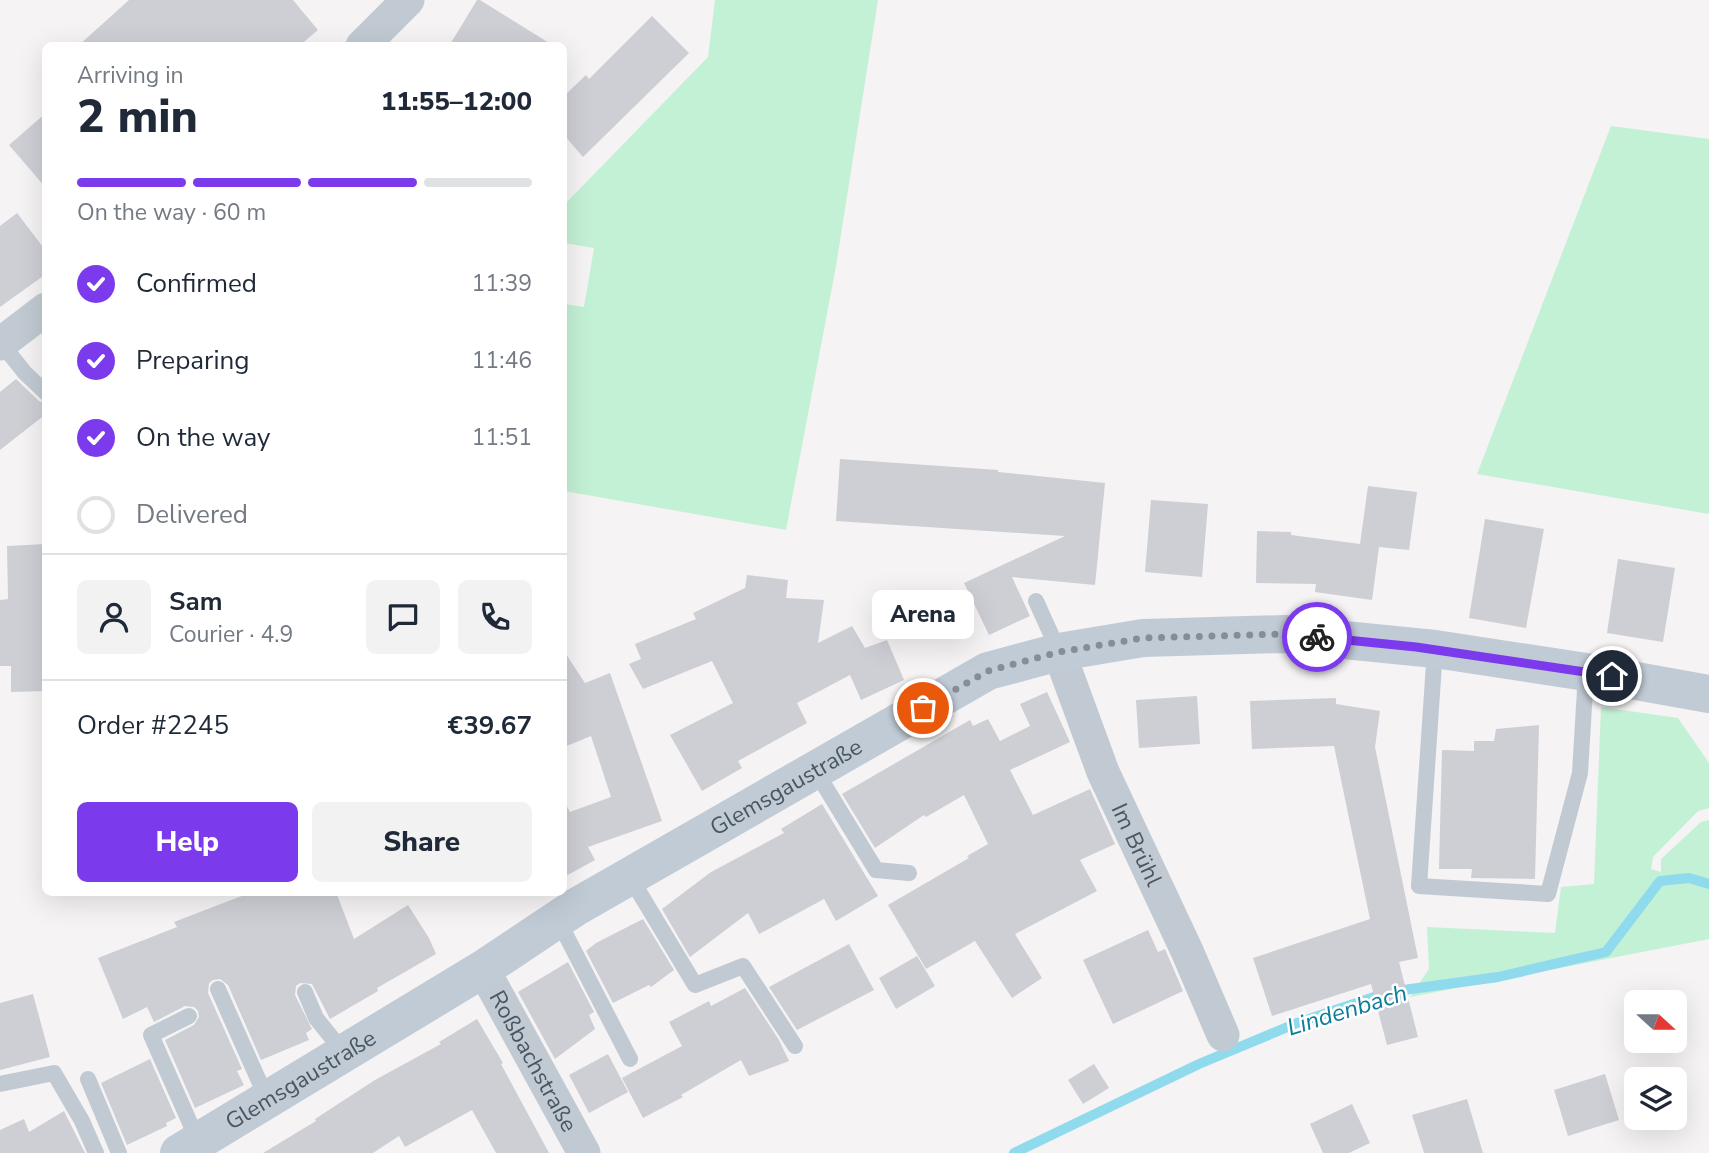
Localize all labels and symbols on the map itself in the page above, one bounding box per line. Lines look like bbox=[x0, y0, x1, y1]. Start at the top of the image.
callout: Arena bbox=[872, 589, 974, 638]
courier bbox=[1282, 602, 1352, 672]
pin bbox=[1582, 646, 1642, 706]
pin bbox=[893, 678, 953, 738]
street label: Glemsgaustraße bbox=[704, 731, 868, 843]
street label: Im Brühl bbox=[1104, 798, 1169, 891]
water label: Lindenbach bbox=[1283, 977, 1411, 1043]
street label: Roßbachstraße bbox=[482, 985, 584, 1138]
north arrow bbox=[1624, 990, 1687, 1054]
street label: Glemsgaustraße bbox=[220, 1022, 382, 1137]

